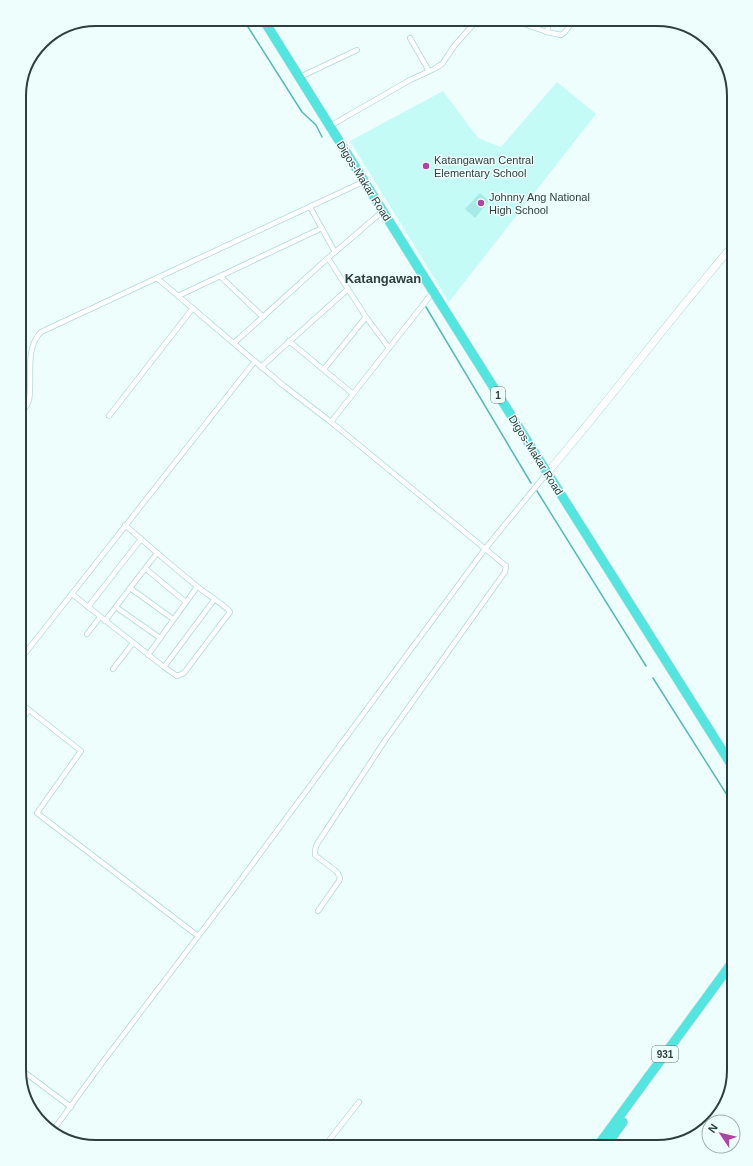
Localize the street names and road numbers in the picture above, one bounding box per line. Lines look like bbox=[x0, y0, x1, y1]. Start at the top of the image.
street label: Digos-Makar Road bbox=[335, 139, 393, 223]
road number: 1 bbox=[491, 387, 505, 403]
street label: Digos-Makar Road bbox=[507, 413, 565, 497]
road number: 931 bbox=[652, 1046, 678, 1062]

